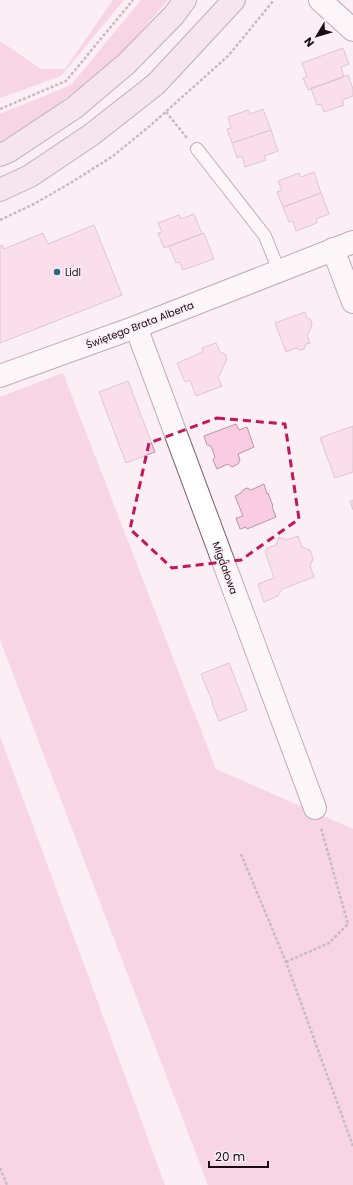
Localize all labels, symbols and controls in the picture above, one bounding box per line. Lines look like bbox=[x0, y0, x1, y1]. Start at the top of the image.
north arrow bbox=[297, 16, 337, 56]
text: N bbox=[300, 34, 318, 50]
place label: Lidl bbox=[65, 265, 81, 280]
marker: Lidl bbox=[52, 267, 62, 277]
street label: Świętego Brata Alberta bbox=[84, 298, 196, 352]
street label: Migdałowa bbox=[209, 539, 241, 597]
scale bar bbox=[209, 1143, 268, 1169]
text: 20 m bbox=[215, 1148, 245, 1165]

